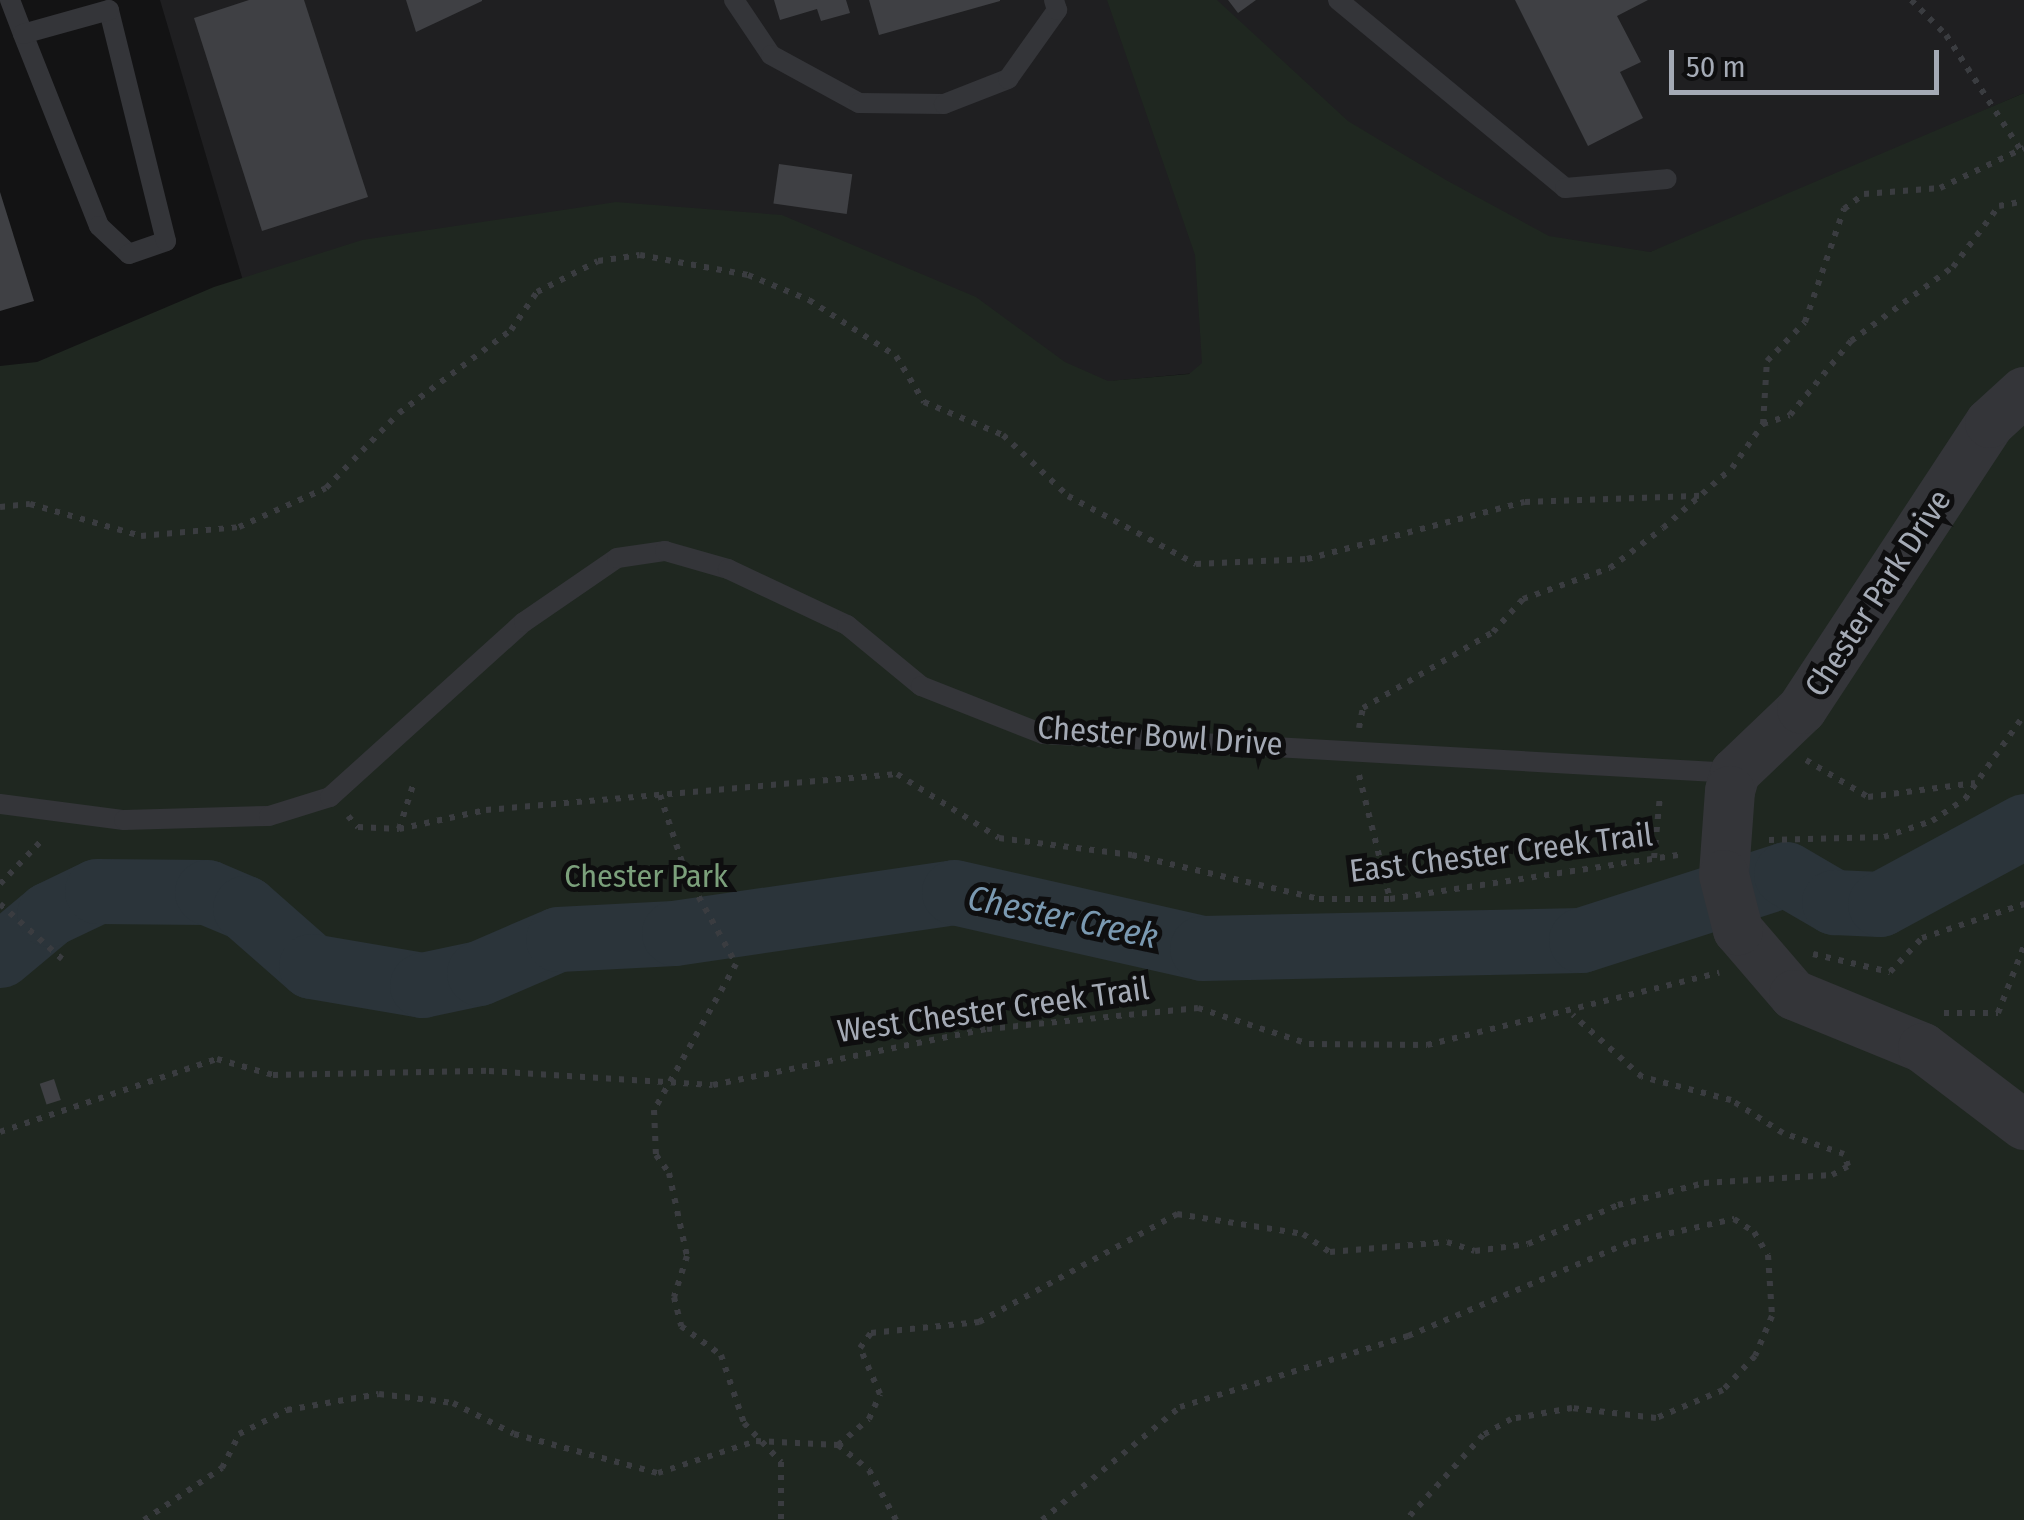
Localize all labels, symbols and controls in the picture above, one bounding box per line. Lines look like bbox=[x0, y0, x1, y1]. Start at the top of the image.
scale bar bbox=[1674, 30, 1944, 92]
text: 50 m bbox=[1686, 49, 1746, 85]
street label: Chester Park Drive bbox=[1797, 482, 1959, 704]
street label: Chester Bowl Drive bbox=[1036, 708, 1284, 764]
street label: East Chester Creek Trail bbox=[1347, 815, 1655, 891]
park label: Chester Park bbox=[564, 857, 728, 895]
water label: Chester Creek bbox=[964, 876, 1162, 958]
street label: West Chester Creek Trail bbox=[835, 969, 1151, 1051]

